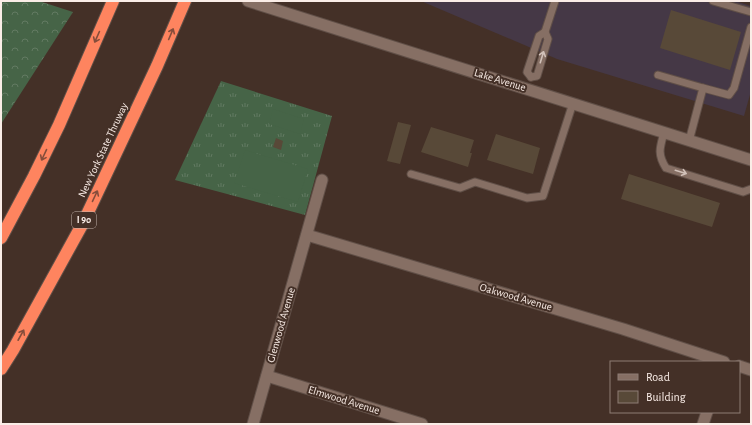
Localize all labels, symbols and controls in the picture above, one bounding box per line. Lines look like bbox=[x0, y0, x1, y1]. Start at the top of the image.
one-way arrow bbox=[168, 28, 175, 40]
one-way arrow bbox=[93, 30, 101, 42]
one-way arrow bbox=[539, 50, 546, 63]
street label: Lake Avenue bbox=[473, 67, 527, 93]
street label: New York State Thruway bbox=[76, 101, 130, 199]
one-way arrow bbox=[40, 149, 47, 161]
one-way arrow bbox=[674, 169, 687, 176]
one-way arrow bbox=[92, 190, 99, 202]
road number: I 90 bbox=[72, 212, 96, 228]
street label: Oakwood Avenue bbox=[479, 281, 553, 313]
street label: Glenwood Avenue bbox=[265, 286, 297, 364]
one-way arrow bbox=[18, 329, 25, 341]
legend bbox=[610, 361, 740, 413]
text: Road bbox=[646, 371, 670, 383]
street label: Elmwood Avenue bbox=[307, 384, 381, 416]
text: Building bbox=[646, 391, 686, 403]

